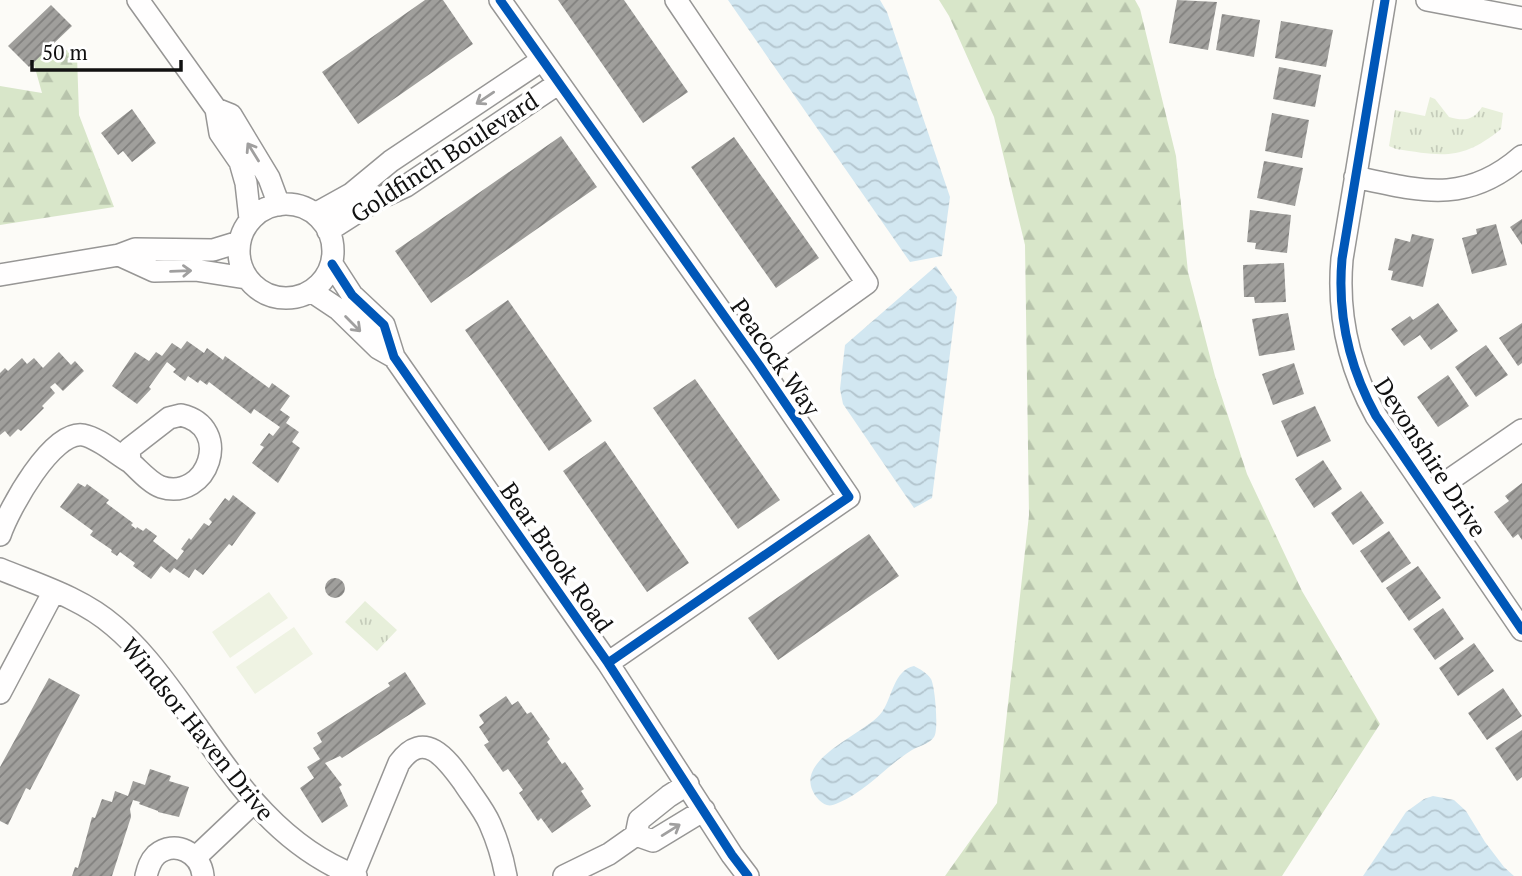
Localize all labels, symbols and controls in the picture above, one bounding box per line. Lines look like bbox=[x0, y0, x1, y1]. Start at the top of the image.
scale bar bbox=[32, 28, 180, 72]
text: 50 m bbox=[42, 38, 88, 66]
street label: Goldfinch Boulevard bbox=[344, 84, 544, 230]
one-way arrow bbox=[476, 91, 495, 105]
one-way arrow bbox=[246, 142, 260, 162]
one-way arrow bbox=[169, 264, 192, 277]
street label: Peacock Way bbox=[724, 292, 829, 423]
one-way arrow bbox=[344, 315, 361, 332]
street label: Devonshire Drive bbox=[1367, 371, 1495, 543]
street label: Bear Brook Road bbox=[493, 476, 621, 638]
street label: Windsor Haven Drive bbox=[114, 631, 282, 827]
one-way arrow bbox=[660, 823, 680, 837]

